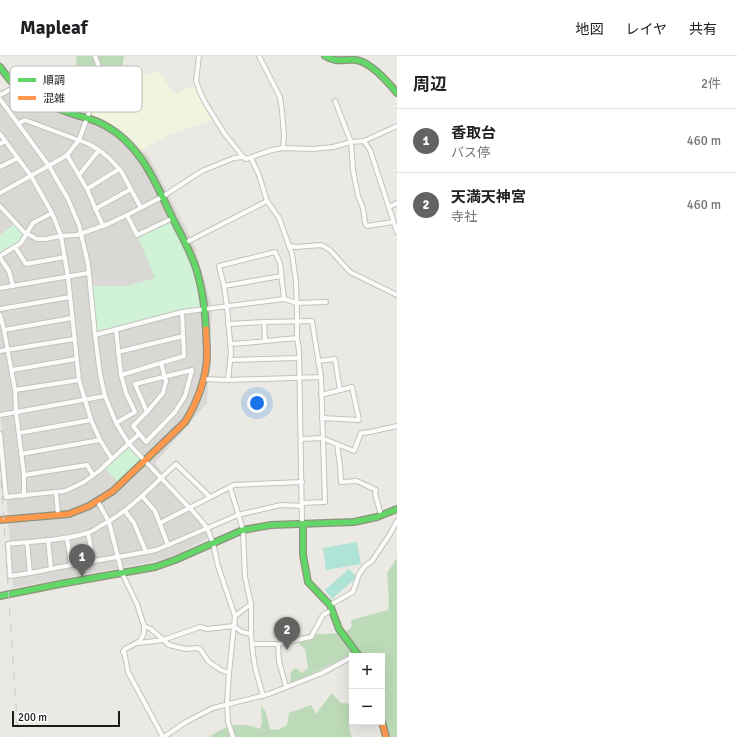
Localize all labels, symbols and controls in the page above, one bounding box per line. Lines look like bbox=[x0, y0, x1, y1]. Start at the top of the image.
text: Mapleaf bbox=[20, 16, 88, 40]
text: 地図 bbox=[575, 21, 603, 38]
text: レイヤ bbox=[625, 21, 667, 38]
text: 共有 bbox=[689, 21, 717, 38]
legend bbox=[10, 66, 142, 112]
text: 順調 bbox=[43, 74, 65, 87]
text: 周辺 bbox=[413, 74, 447, 95]
text: 2件 bbox=[701, 76, 721, 92]
text: 混雑 bbox=[43, 92, 65, 105]
text: 香取台 bbox=[451, 124, 496, 142]
text: 1 bbox=[422, 133, 430, 149]
text: 460 m bbox=[687, 133, 721, 149]
text: バス停 bbox=[451, 145, 490, 161]
text: 天満天神宮 bbox=[451, 188, 526, 206]
text: 2 bbox=[422, 197, 430, 213]
text: 460 m bbox=[687, 197, 721, 213]
text: 寺社 bbox=[451, 209, 477, 225]
your location bbox=[247, 393, 267, 413]
pin: 1 bbox=[69, 544, 95, 577]
pin: 2 bbox=[274, 617, 300, 650]
map controls bbox=[349, 653, 385, 725]
button: + bbox=[349, 653, 385, 689]
button: − bbox=[349, 689, 385, 725]
scale bar bbox=[12, 709, 120, 728]
text: 200 m bbox=[18, 711, 47, 724]

